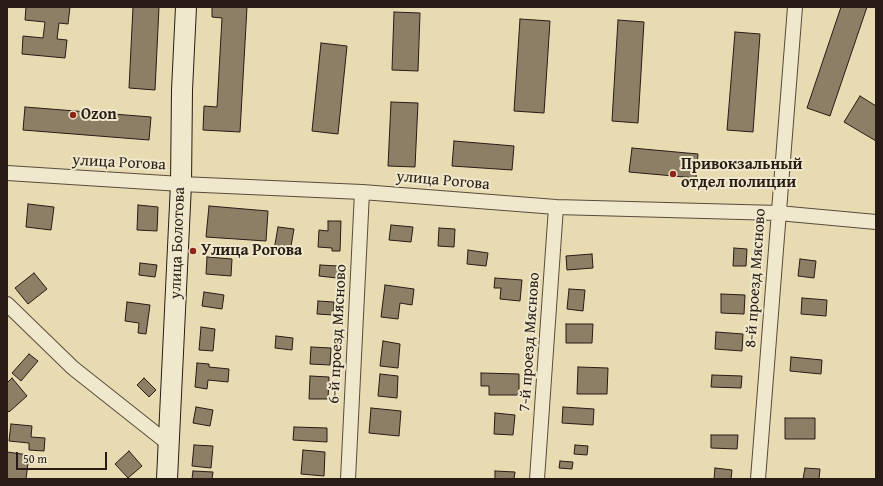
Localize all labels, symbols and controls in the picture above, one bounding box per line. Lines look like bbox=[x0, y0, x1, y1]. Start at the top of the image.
place label: Ozon bbox=[81, 105, 117, 125]
marker: Ozon bbox=[68, 110, 78, 120]
street label: улица Рогова bbox=[72, 151, 166, 175]
place label: Привокзальный отдел полиции bbox=[681, 155, 803, 193]
street label: улица Рогова bbox=[395, 167, 491, 195]
marker: Привокзальный отдел полиции bbox=[668, 169, 678, 179]
street label: улица Болотова bbox=[166, 187, 190, 299]
street label: 8-й проезд Мясново bbox=[742, 208, 770, 348]
place label: Улица Рогова bbox=[201, 241, 302, 261]
marker: Улица Рогова bbox=[188, 246, 198, 256]
street label: 6-й проезд Мясново bbox=[325, 264, 351, 404]
street label: 7-й проезд Мясново bbox=[516, 272, 544, 412]
scale bar bbox=[18, 444, 109, 470]
text: 50 m bbox=[23, 450, 47, 467]

